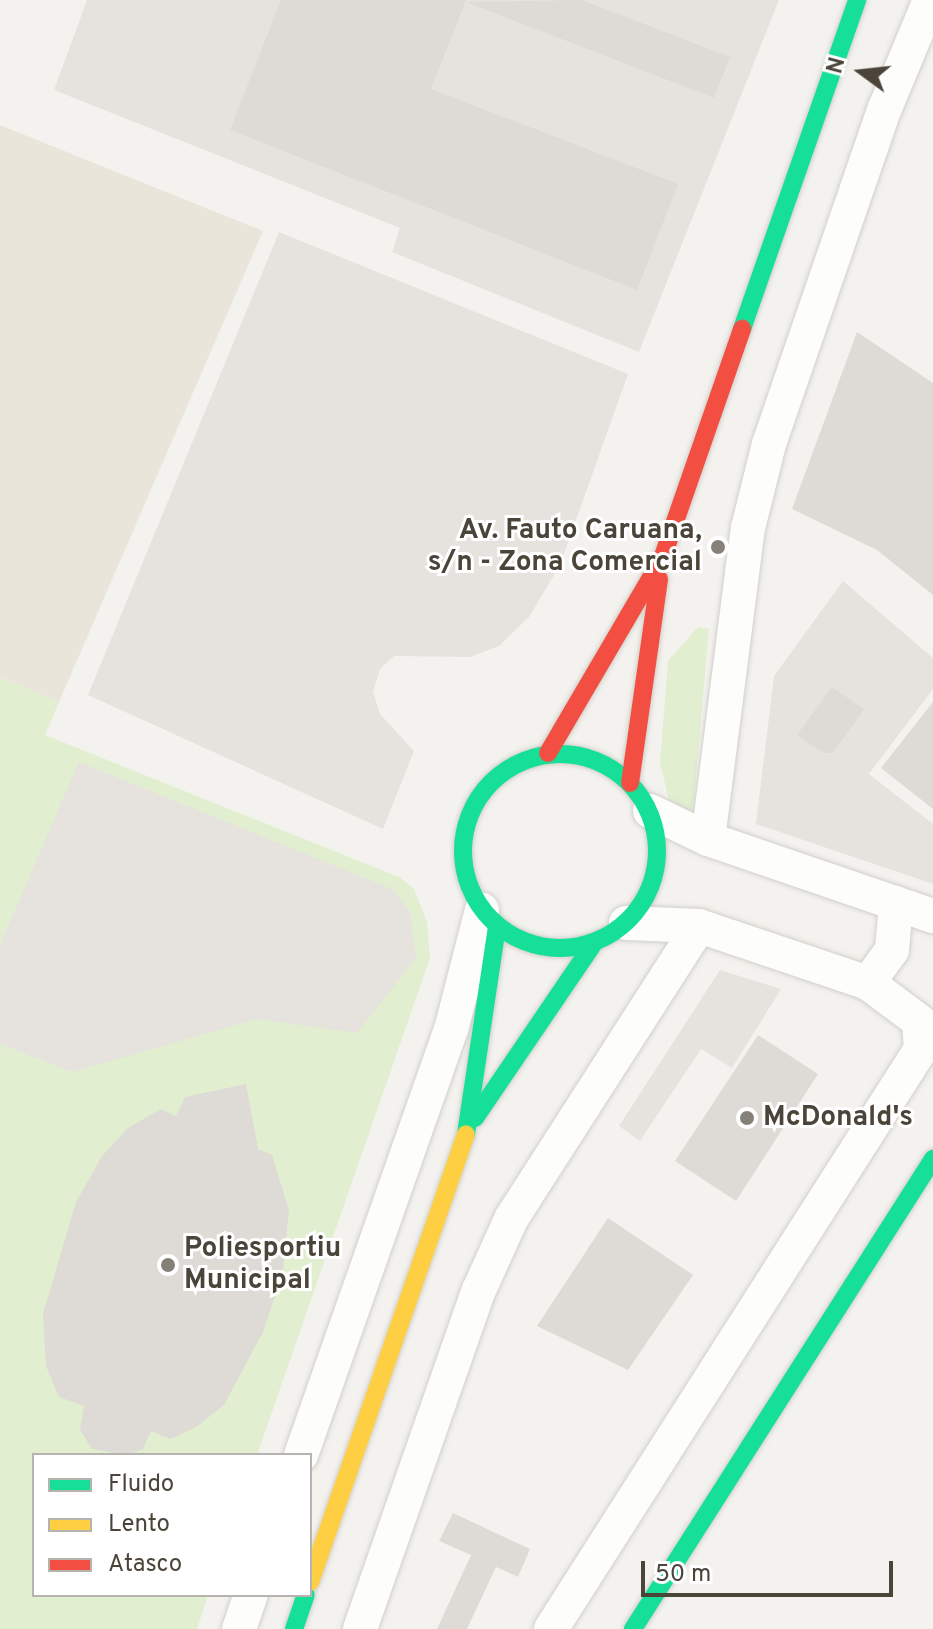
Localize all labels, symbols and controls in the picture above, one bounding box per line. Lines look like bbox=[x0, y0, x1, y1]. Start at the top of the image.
north arrow bbox=[821, 32, 901, 112]
text: N bbox=[822, 55, 852, 77]
place label: Av. Fauto Caruana, s/n - Zona Comercial bbox=[428, 514, 702, 580]
marker: Av. Fauto Caruana, s/n - Zona Comercial bbox=[709, 538, 727, 556]
place label: McDonald's bbox=[763, 1101, 913, 1135]
marker: McDonald's bbox=[738, 1109, 756, 1127]
place label: Poliesportiu Municipal bbox=[184, 1232, 341, 1298]
marker: Poliesportiu Municipal bbox=[159, 1256, 177, 1274]
legend bbox=[32, 1453, 312, 1597]
text: Fluido bbox=[108, 1470, 174, 1500]
text: Lento bbox=[108, 1510, 170, 1540]
scale bar bbox=[645, 1545, 897, 1595]
text: Atasco bbox=[108, 1550, 182, 1580]
text: 50 m bbox=[655, 1560, 711, 1590]

